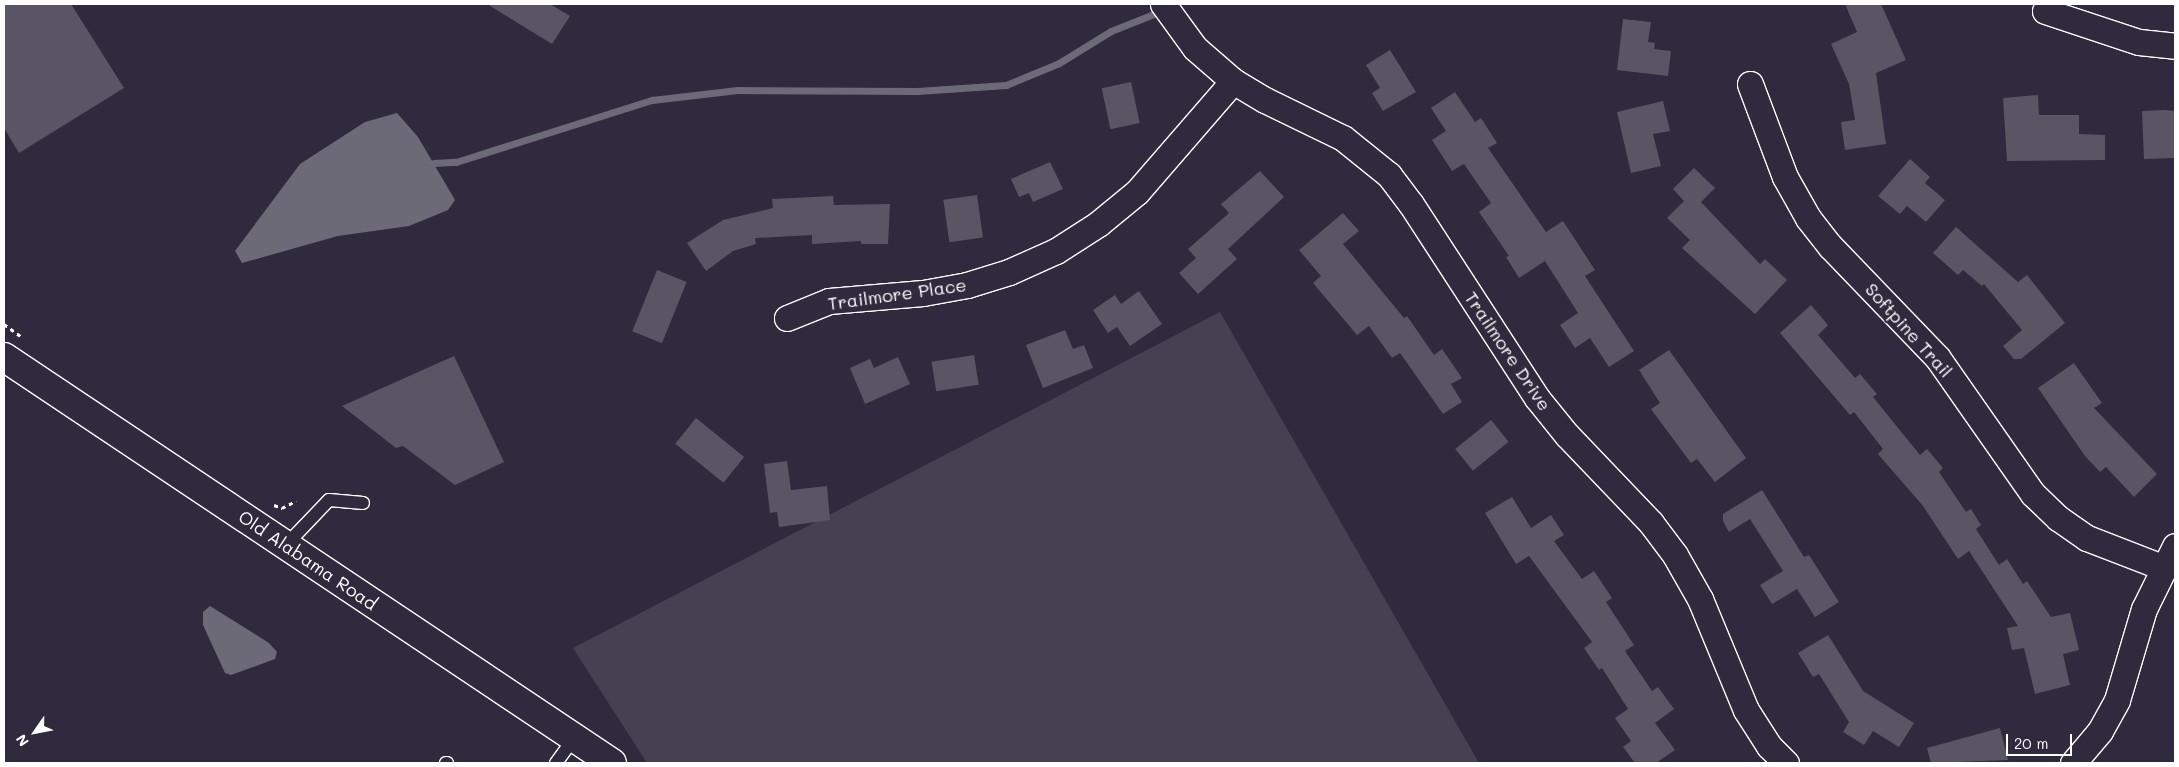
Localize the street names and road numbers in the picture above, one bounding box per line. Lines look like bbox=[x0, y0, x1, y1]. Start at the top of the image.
street label: Trailmore Place bbox=[826, 274, 968, 314]
street label: Softpine Trail bbox=[1861, 278, 1957, 382]
street label: Trailmore Drive bbox=[1460, 287, 1556, 415]
street label: Old Alabama Road bbox=[234, 505, 382, 615]

